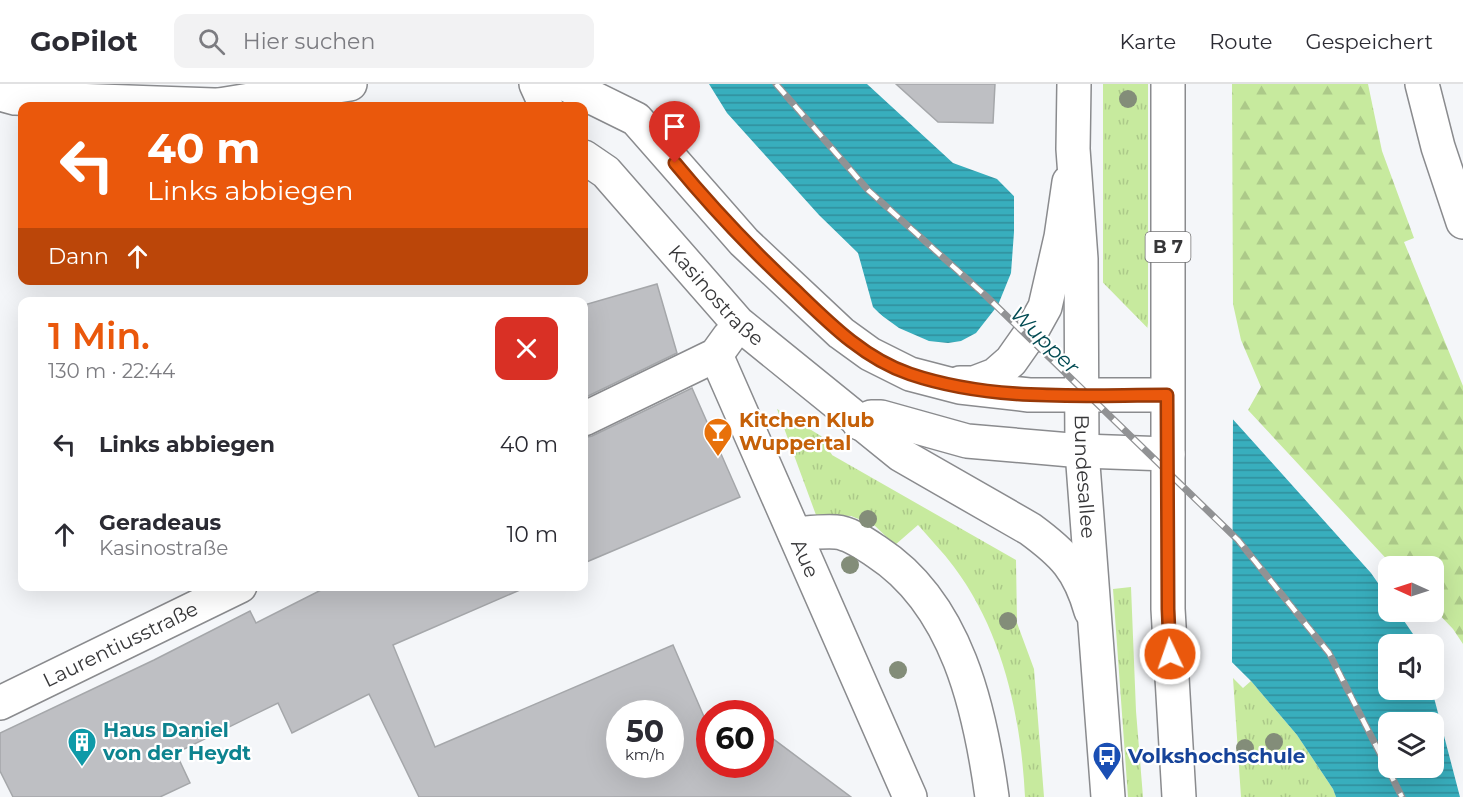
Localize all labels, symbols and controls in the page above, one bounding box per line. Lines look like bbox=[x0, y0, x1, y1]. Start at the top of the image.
search box bbox=[174, 14, 594, 68]
text: GoPilot bbox=[30, 24, 138, 58]
icon: search bbox=[195, 25, 228, 58]
text: Hier suchen bbox=[243, 28, 375, 55]
text: Karte bbox=[1120, 29, 1176, 54]
text: Route bbox=[1209, 29, 1272, 54]
text: Gespeichert bbox=[1305, 29, 1433, 54]
pin bbox=[649, 101, 700, 163]
icon: arrive bbox=[658, 110, 691, 143]
text: 40 m bbox=[147, 122, 260, 174]
icon: left bbox=[48, 126, 126, 204]
text: Links abbiegen bbox=[147, 174, 354, 207]
road number: B 7 bbox=[1146, 232, 1190, 262]
icon: ahead bbox=[121, 240, 154, 273]
street label: Kasinostraße bbox=[663, 240, 768, 351]
text: Dann bbox=[48, 243, 109, 270]
water label: Wupper bbox=[1005, 301, 1085, 379]
text: 1 Min. bbox=[48, 314, 150, 358]
button: close bbox=[495, 317, 558, 380]
text: 130 m · 22:44 bbox=[48, 359, 175, 383]
place label: Kitchen Klub Wuppertal bbox=[739, 408, 874, 455]
street label: Bundesallee bbox=[1070, 414, 1101, 539]
bar icon: Kitchen Klub Wuppertal bbox=[702, 416, 734, 458]
icon: left bbox=[48, 428, 81, 461]
text: Links abbiegen bbox=[99, 431, 275, 458]
text: 40 m bbox=[500, 431, 558, 458]
text: Geradeaus bbox=[99, 509, 221, 536]
icon: ahead bbox=[48, 518, 81, 551]
text: 10 m bbox=[506, 521, 558, 548]
street label: Aue bbox=[786, 535, 824, 581]
text: Kasinostraße bbox=[99, 536, 228, 560]
north arrow bbox=[1378, 556, 1444, 622]
map controls bbox=[1378, 556, 1444, 778]
street label: Laurentiusstraße bbox=[39, 596, 202, 692]
position arrow bbox=[1138, 622, 1202, 686]
button: sound bbox=[1378, 634, 1444, 700]
speed limit sign: 60 bbox=[696, 700, 774, 778]
button: layers bbox=[1378, 712, 1444, 778]
text: 50 bbox=[626, 713, 664, 750]
place label: Haus Daniel von der Heydt bbox=[102, 718, 251, 765]
building icon: Haus Daniel von der Heydt bbox=[66, 726, 98, 768]
bus stop icon: Volkshochschule bbox=[1091, 740, 1123, 782]
place label: Volkshochschule bbox=[1127, 744, 1305, 768]
text: km/h bbox=[625, 745, 665, 764]

